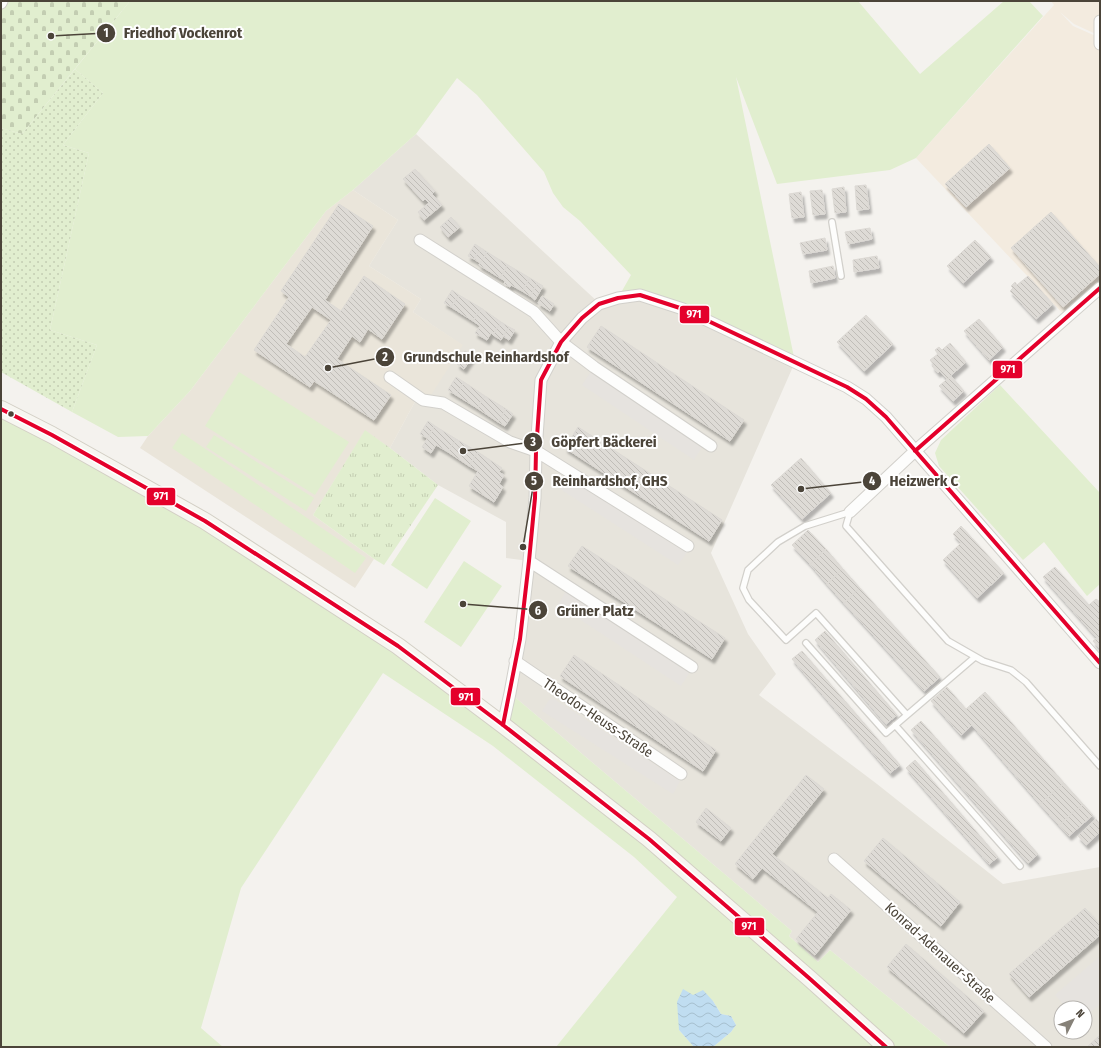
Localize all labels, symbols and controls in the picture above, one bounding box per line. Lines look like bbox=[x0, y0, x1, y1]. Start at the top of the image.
callout: Friedhof Vockenrot bbox=[96, 19, 250, 46]
text: Friedhof Vockenrot bbox=[124, 24, 243, 42]
text: 1 bbox=[103, 26, 109, 40]
line badge: 971 bbox=[679, 305, 710, 324]
text: 971 bbox=[687, 308, 701, 321]
callout: Grundschule Reinhardshof bbox=[375, 343, 576, 370]
text: Grundschule Reinhardshof bbox=[403, 348, 570, 366]
text: 2 bbox=[381, 350, 388, 364]
line badge: 971 bbox=[992, 360, 1023, 379]
text: 971 bbox=[1001, 363, 1015, 376]
unlabelled marker bbox=[6, 409, 16, 419]
callout: Göpfert Bäckerei bbox=[523, 429, 665, 456]
text: Göpfert Bäckerei bbox=[551, 433, 657, 451]
text: 3 bbox=[529, 435, 536, 449]
callout: Reinhardshof, GHS bbox=[524, 467, 675, 494]
callout: Heizwerk C bbox=[862, 467, 966, 494]
text: Reinhardshof, GHS bbox=[553, 472, 668, 490]
text: Heizwerk C bbox=[890, 472, 959, 490]
text: 5 bbox=[531, 474, 537, 488]
text: 4 bbox=[869, 474, 875, 488]
line badge: 971 bbox=[146, 487, 176, 506]
text: 971 bbox=[154, 490, 168, 503]
callout: Grüner Platz bbox=[528, 597, 641, 624]
text: Grüner Platz bbox=[556, 602, 634, 620]
text: 6 bbox=[535, 604, 541, 618]
street label: Theodor-Heuss-Straße bbox=[540, 675, 656, 761]
line badge: 971 bbox=[450, 687, 481, 706]
text: 971 bbox=[459, 691, 473, 704]
street label: Konrad-Adenauer-Straße bbox=[881, 899, 999, 1007]
line badge: 971 bbox=[734, 917, 765, 936]
text: 971 bbox=[742, 920, 756, 933]
north arrow bbox=[1053, 1000, 1093, 1040]
text: N bbox=[1073, 1007, 1087, 1020]

